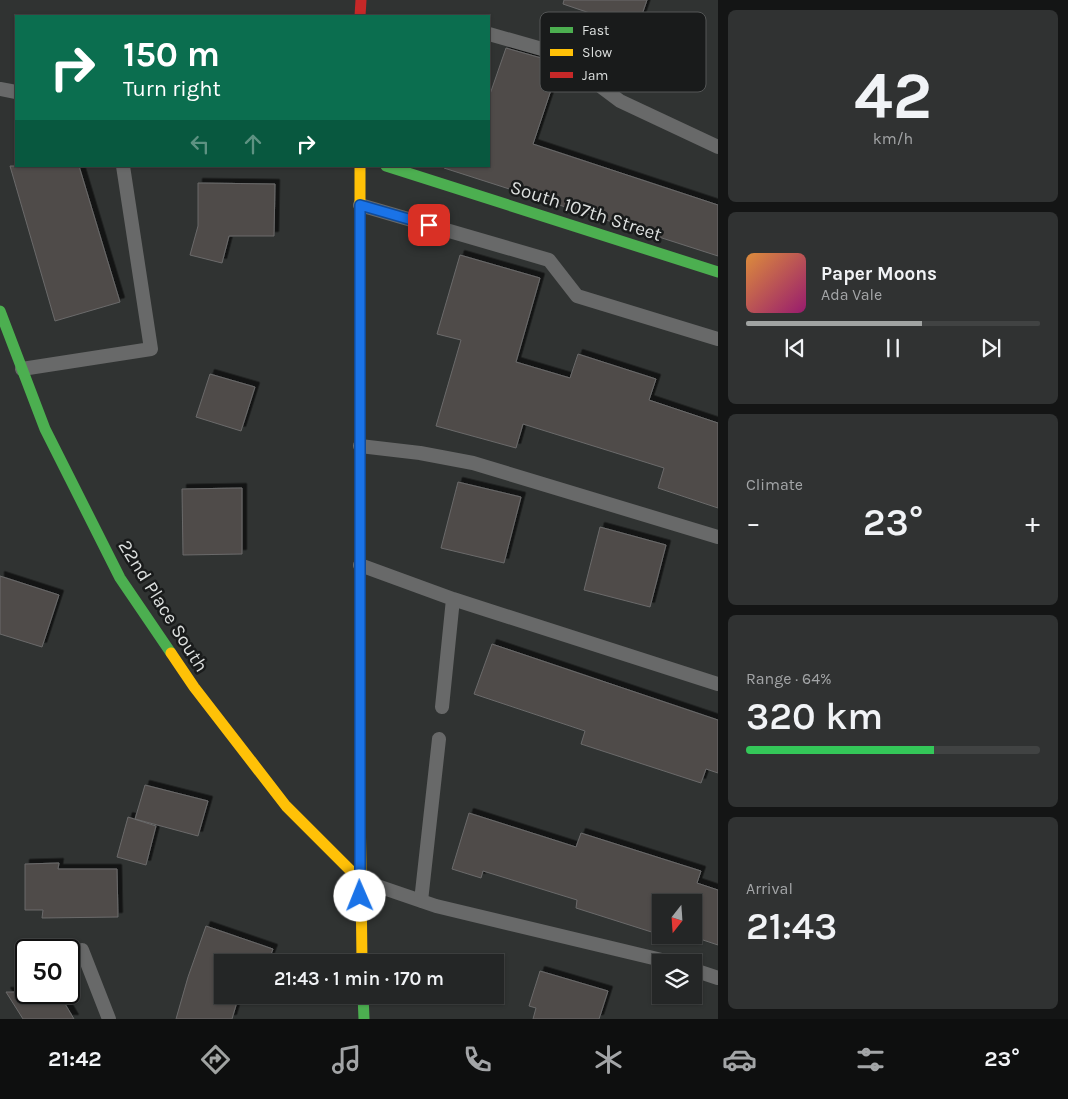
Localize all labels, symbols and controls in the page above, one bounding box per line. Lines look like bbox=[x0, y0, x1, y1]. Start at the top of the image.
legend bbox=[540, 12, 706, 92]
text: Fast bbox=[582, 22, 609, 39]
text: 150 m bbox=[123, 34, 220, 75]
icon: right bbox=[40, 35, 105, 100]
text: Slow bbox=[582, 44, 612, 61]
text: 42 bbox=[854, 58, 932, 134]
text: Jam bbox=[582, 67, 608, 84]
text: Turn right bbox=[123, 76, 221, 102]
text: km/h bbox=[873, 129, 913, 148]
icon: left bbox=[186, 130, 214, 158]
icon: ahead bbox=[239, 130, 267, 158]
icon: right bbox=[292, 130, 320, 158]
street label: South 107th Street bbox=[507, 176, 665, 246]
pin bbox=[408, 204, 450, 246]
icon: arrive bbox=[415, 211, 443, 239]
text: Paper Moons bbox=[821, 263, 937, 285]
text: Ada Vale bbox=[821, 285, 882, 304]
icon: previous bbox=[781, 334, 809, 362]
icon: pause bbox=[879, 334, 907, 362]
icon: next bbox=[977, 334, 1005, 362]
text: Climate bbox=[746, 475, 803, 494]
text: 23° bbox=[863, 500, 923, 545]
text: − bbox=[746, 506, 761, 539]
text: + bbox=[1025, 506, 1040, 539]
street label: 22nd Place South bbox=[113, 536, 213, 676]
text: Range · 64% bbox=[746, 669, 832, 688]
text: 320 km bbox=[746, 694, 883, 739]
position arrow bbox=[333, 869, 385, 921]
text: Arrival bbox=[746, 879, 793, 898]
north arrow bbox=[652, 894, 702, 944]
map controls bbox=[652, 894, 702, 1004]
text: 21:43 bbox=[746, 904, 837, 949]
speed limit sign: 50 bbox=[15, 939, 80, 1004]
button: layers bbox=[652, 954, 702, 1004]
text: 21:43 · 1 min · 170 m bbox=[274, 968, 444, 990]
icon: directions bbox=[198, 1042, 233, 1077]
icon: music bbox=[329, 1042, 364, 1077]
icon: phone bbox=[460, 1042, 495, 1077]
icon: climate bbox=[591, 1042, 626, 1077]
icon: car bbox=[722, 1042, 757, 1077]
icon: filters bbox=[853, 1042, 888, 1077]
text: 21:42 bbox=[48, 1046, 102, 1072]
text: 23° bbox=[984, 1046, 1020, 1072]

